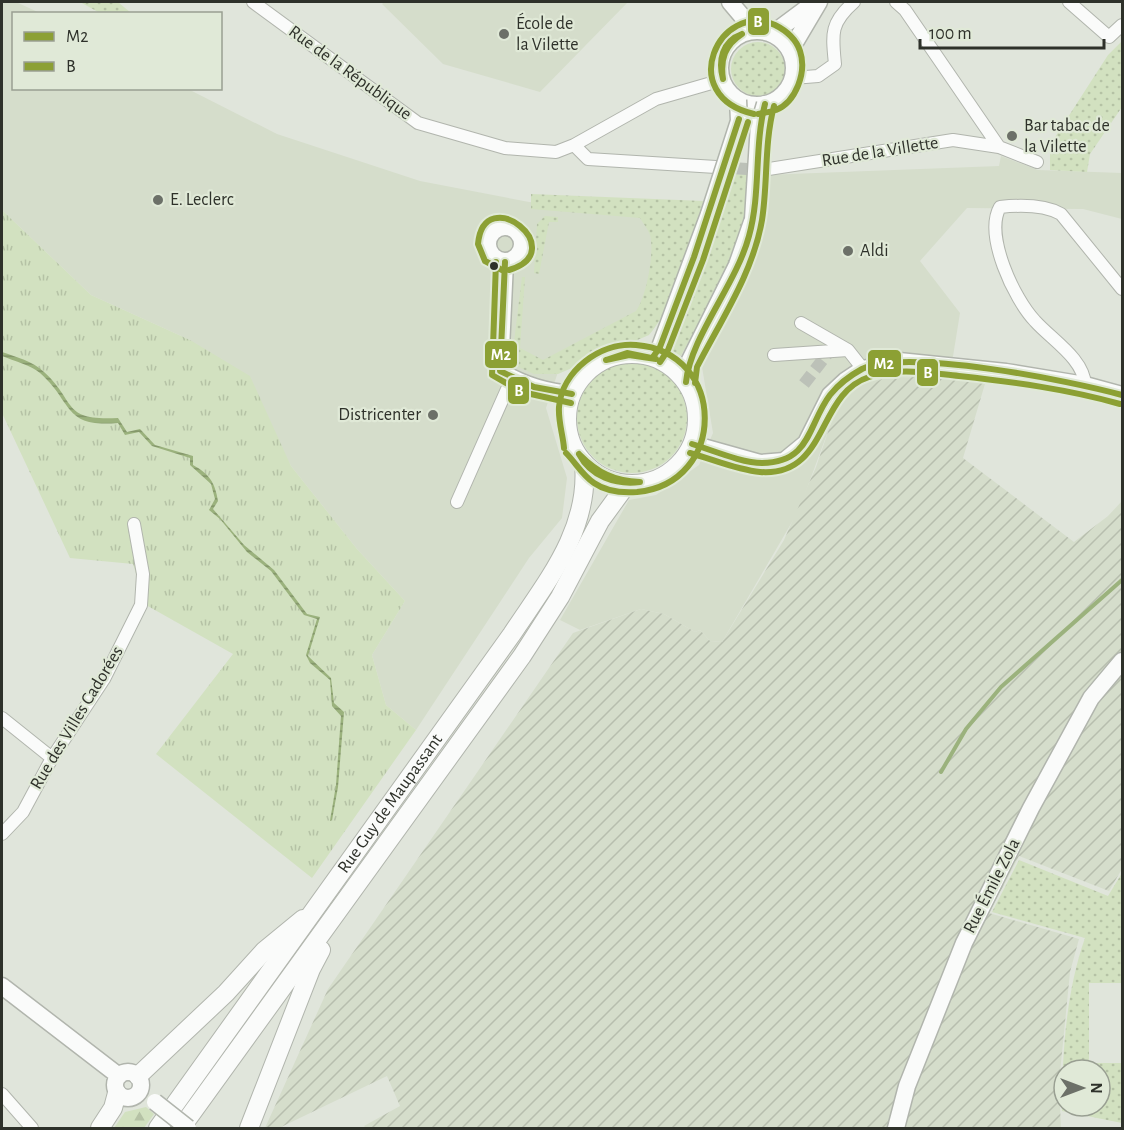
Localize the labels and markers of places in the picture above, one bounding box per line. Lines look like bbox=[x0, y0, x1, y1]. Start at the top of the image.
place label: École de la Vilette bbox=[516, 12, 579, 54]
marker: École de la Vilette bbox=[497, 27, 511, 41]
place label: Bar tabac de la Vilette bbox=[1024, 117, 1110, 156]
marker: Bar tabac de la Vilette bbox=[1005, 129, 1019, 143]
place label: E. Leclerc bbox=[170, 191, 234, 209]
marker: E. Leclerc bbox=[151, 193, 165, 207]
place label: Aldi bbox=[860, 242, 889, 260]
marker: Aldi bbox=[841, 244, 855, 258]
unlabelled marker bbox=[488, 260, 500, 272]
place label: Districenter bbox=[338, 406, 421, 424]
marker: Districenter bbox=[426, 408, 440, 422]

